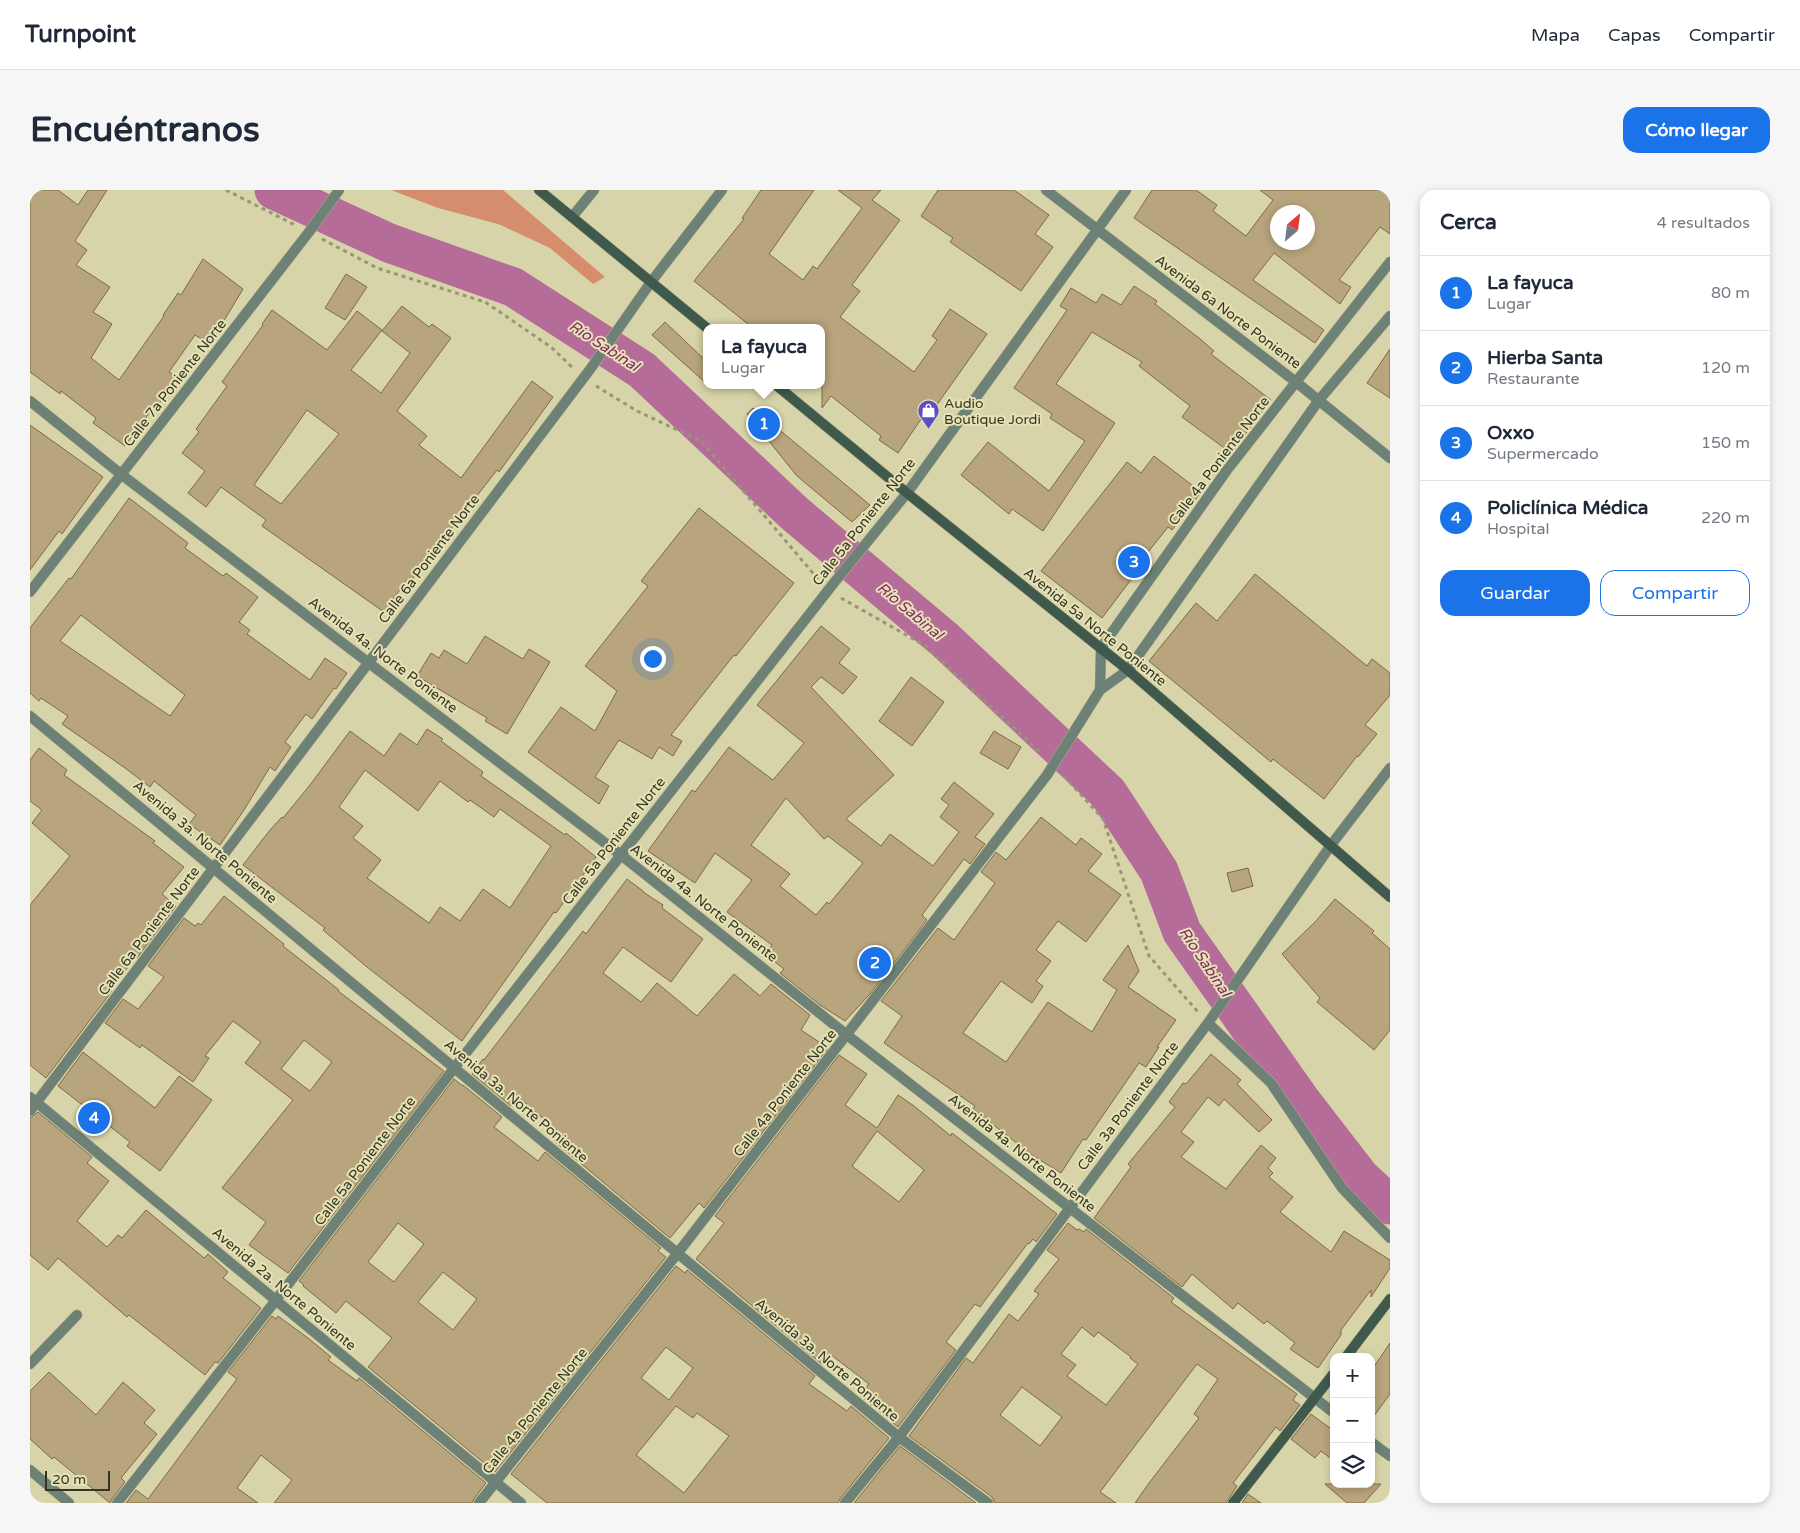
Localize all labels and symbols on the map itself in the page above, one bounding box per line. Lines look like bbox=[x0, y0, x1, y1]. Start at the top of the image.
north arrow bbox=[1270, 205, 1315, 250]
street label: Avenida 6a Norte Poniente bbox=[1152, 251, 1305, 373]
street label: Calle 7a Poniente Norte bbox=[120, 316, 230, 450]
water label: Río Sabinal bbox=[566, 317, 644, 376]
street label: Calle 4a Poniente Norte bbox=[1165, 393, 1273, 529]
place label: Audio Boutique Jordi bbox=[944, 395, 1041, 428]
shop icon: Audio Boutique Jordi bbox=[916, 399, 940, 430]
pin: 1 bbox=[748, 405, 780, 443]
street label: Calle 5a Poniente Norte bbox=[809, 455, 919, 589]
street label: Calle 6a Poniente Norte bbox=[375, 491, 483, 627]
pin: 3 bbox=[1118, 543, 1150, 581]
street label: Avenida 5a Norte Poniente bbox=[1020, 564, 1170, 690]
water label: Río Sabinal bbox=[874, 579, 948, 645]
street label: Avenida 4a. Norte Poniente bbox=[305, 593, 461, 717]
your location bbox=[640, 646, 666, 672]
street label: Calle 5a Poniente Norte bbox=[559, 774, 669, 908]
street label: Avenida 3a. Norte Poniente bbox=[130, 777, 280, 907]
street label: Avenida 4a. Norte Poniente bbox=[627, 840, 781, 966]
street label: Calle 6a Poniente Norte bbox=[95, 863, 203, 999]
water label: Río Sabinal bbox=[1175, 924, 1236, 1002]
pin: 2 bbox=[859, 944, 891, 982]
street label: Calle 4a Poniente Norte bbox=[730, 1026, 840, 1160]
street label: Avenida 3a. Norte Poniente bbox=[441, 1036, 591, 1166]
street label: Calle 3a Poniente Norte bbox=[1074, 1038, 1182, 1174]
street label: Avenida 4a. Norte Poniente bbox=[945, 1090, 1099, 1216]
street label: Calle 5a Poniente Norte bbox=[311, 1093, 419, 1229]
pin: 4 bbox=[78, 1099, 110, 1137]
street label: Avenida 2a. Norte Poniente bbox=[209, 1224, 359, 1354]
street label: Avenida 3a. Norte Poniente bbox=[752, 1295, 902, 1425]
street label: Calle 4a Poniente Norte bbox=[479, 1344, 591, 1477]
scale bar bbox=[45, 1468, 110, 1491]

